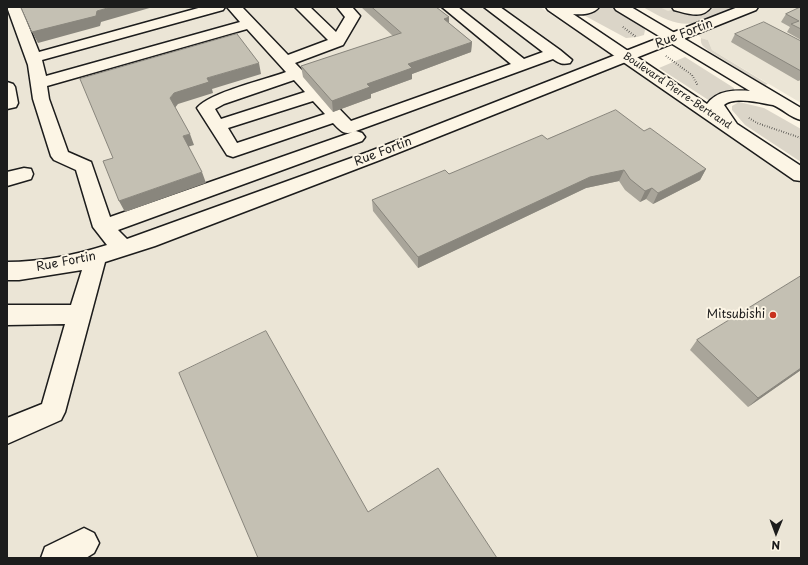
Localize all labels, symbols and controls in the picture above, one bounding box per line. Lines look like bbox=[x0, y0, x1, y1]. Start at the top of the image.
street label: Rue Fortin bbox=[653, 16, 715, 52]
street label: Boulevard Pierre-Bertrand bbox=[621, 50, 733, 132]
street label: Rue Fortin bbox=[352, 134, 414, 170]
street label: Rue Fortin bbox=[35, 249, 97, 275]
place label: Mitsubishi bbox=[707, 308, 765, 322]
marker: Mitsubishi bbox=[768, 310, 778, 320]
north arrow bbox=[756, 513, 796, 553]
text: N bbox=[771, 537, 780, 554]

